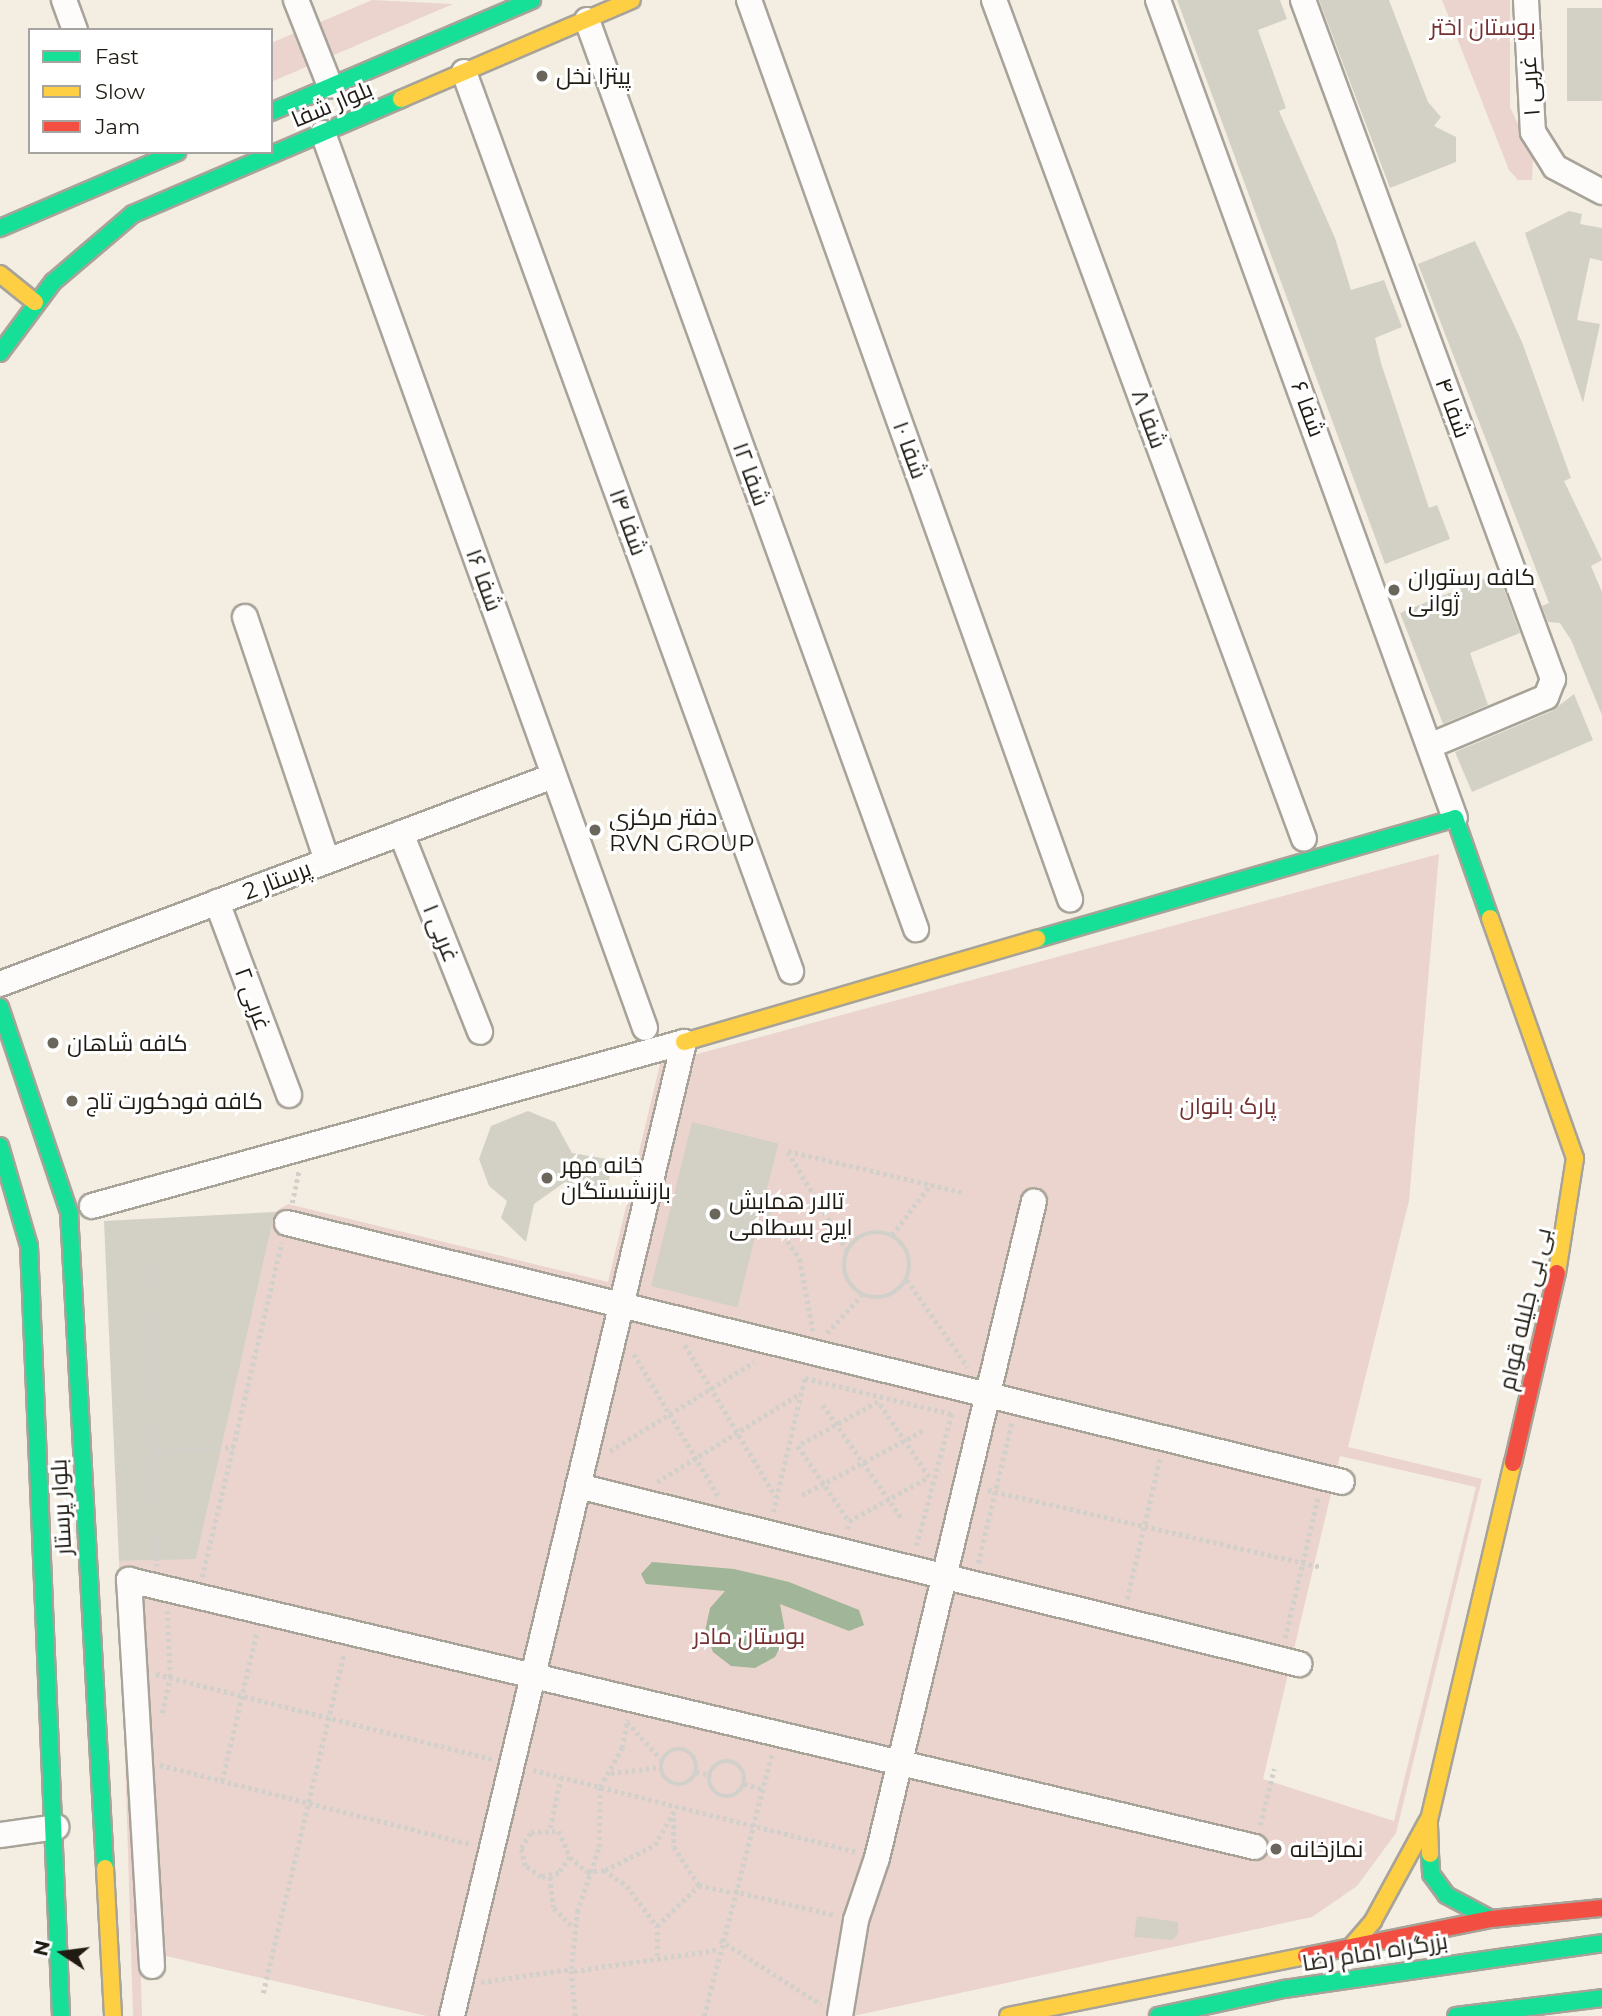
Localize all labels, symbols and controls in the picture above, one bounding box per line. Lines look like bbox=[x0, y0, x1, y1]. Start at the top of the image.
park label: بوستان اختر bbox=[1430, 13, 1536, 41]
legend bbox=[28, 28, 273, 154]
text: Fast bbox=[95, 44, 139, 69]
street label: غربی ۱ bbox=[1514, 55, 1546, 117]
place label: پیتزا نخل bbox=[556, 62, 631, 90]
marker: پیتزا نخل bbox=[534, 68, 550, 84]
street label: بلوار شفا bbox=[287, 75, 377, 133]
text: Slow bbox=[95, 79, 145, 104]
text: Jam bbox=[95, 114, 140, 139]
street label: شفا ۴ bbox=[1429, 374, 1477, 442]
street label: شفا ۶ bbox=[1285, 377, 1331, 441]
street label: شفا ۸ bbox=[1126, 386, 1172, 452]
street label: شفا ۱۰ bbox=[887, 417, 933, 483]
street label: شفا ۱۲ bbox=[727, 438, 775, 510]
street label: شفا ۱۴ bbox=[603, 485, 653, 559]
street label: شفا ۱۶ bbox=[460, 545, 508, 615]
place label: کافه رستوران ژوانی bbox=[1408, 563, 1535, 617]
marker: کافه رستوران ژوانی bbox=[1386, 582, 1402, 598]
place label: دفتر مرکزی RVN GROUP bbox=[609, 803, 754, 857]
marker: دفتر مرکزی RVN GROUP bbox=[587, 822, 603, 838]
street label: پرستار 2 bbox=[239, 854, 315, 906]
street label: ۱ غربی bbox=[417, 900, 465, 966]
street label: ۲ غربی bbox=[229, 964, 277, 1034]
place label: کافه شاهان bbox=[67, 1029, 188, 1057]
marker: کافه شاهان bbox=[45, 1035, 61, 1051]
place label: کافه فودکورت تاج bbox=[86, 1087, 263, 1115]
park label: پارک بانوان bbox=[1180, 1092, 1276, 1120]
marker: کافه فودکورت تاج bbox=[64, 1093, 80, 1109]
place label: خانه مهر بازنشستگان bbox=[561, 1151, 671, 1205]
marker: خانه مهر بازنشستگان bbox=[539, 1170, 555, 1186]
place label: تالار همایش ایرج بسطامی bbox=[729, 1187, 853, 1241]
marker: تالار همایش ایرج بسطامی bbox=[707, 1206, 723, 1222]
street label: بی بی جلیله قوام bbox=[1493, 1225, 1557, 1393]
street label: بلوار پرستار bbox=[45, 1458, 77, 1556]
park label: بوستان مادر bbox=[693, 1622, 805, 1650]
place label: نمازخانه bbox=[1290, 1835, 1363, 1863]
marker: نمازخانه bbox=[1268, 1841, 1284, 1857]
north arrow bbox=[28, 1918, 98, 1988]
street label: بزرگراه امام رضا bbox=[1300, 1927, 1450, 1977]
text: N bbox=[29, 1938, 55, 1958]

